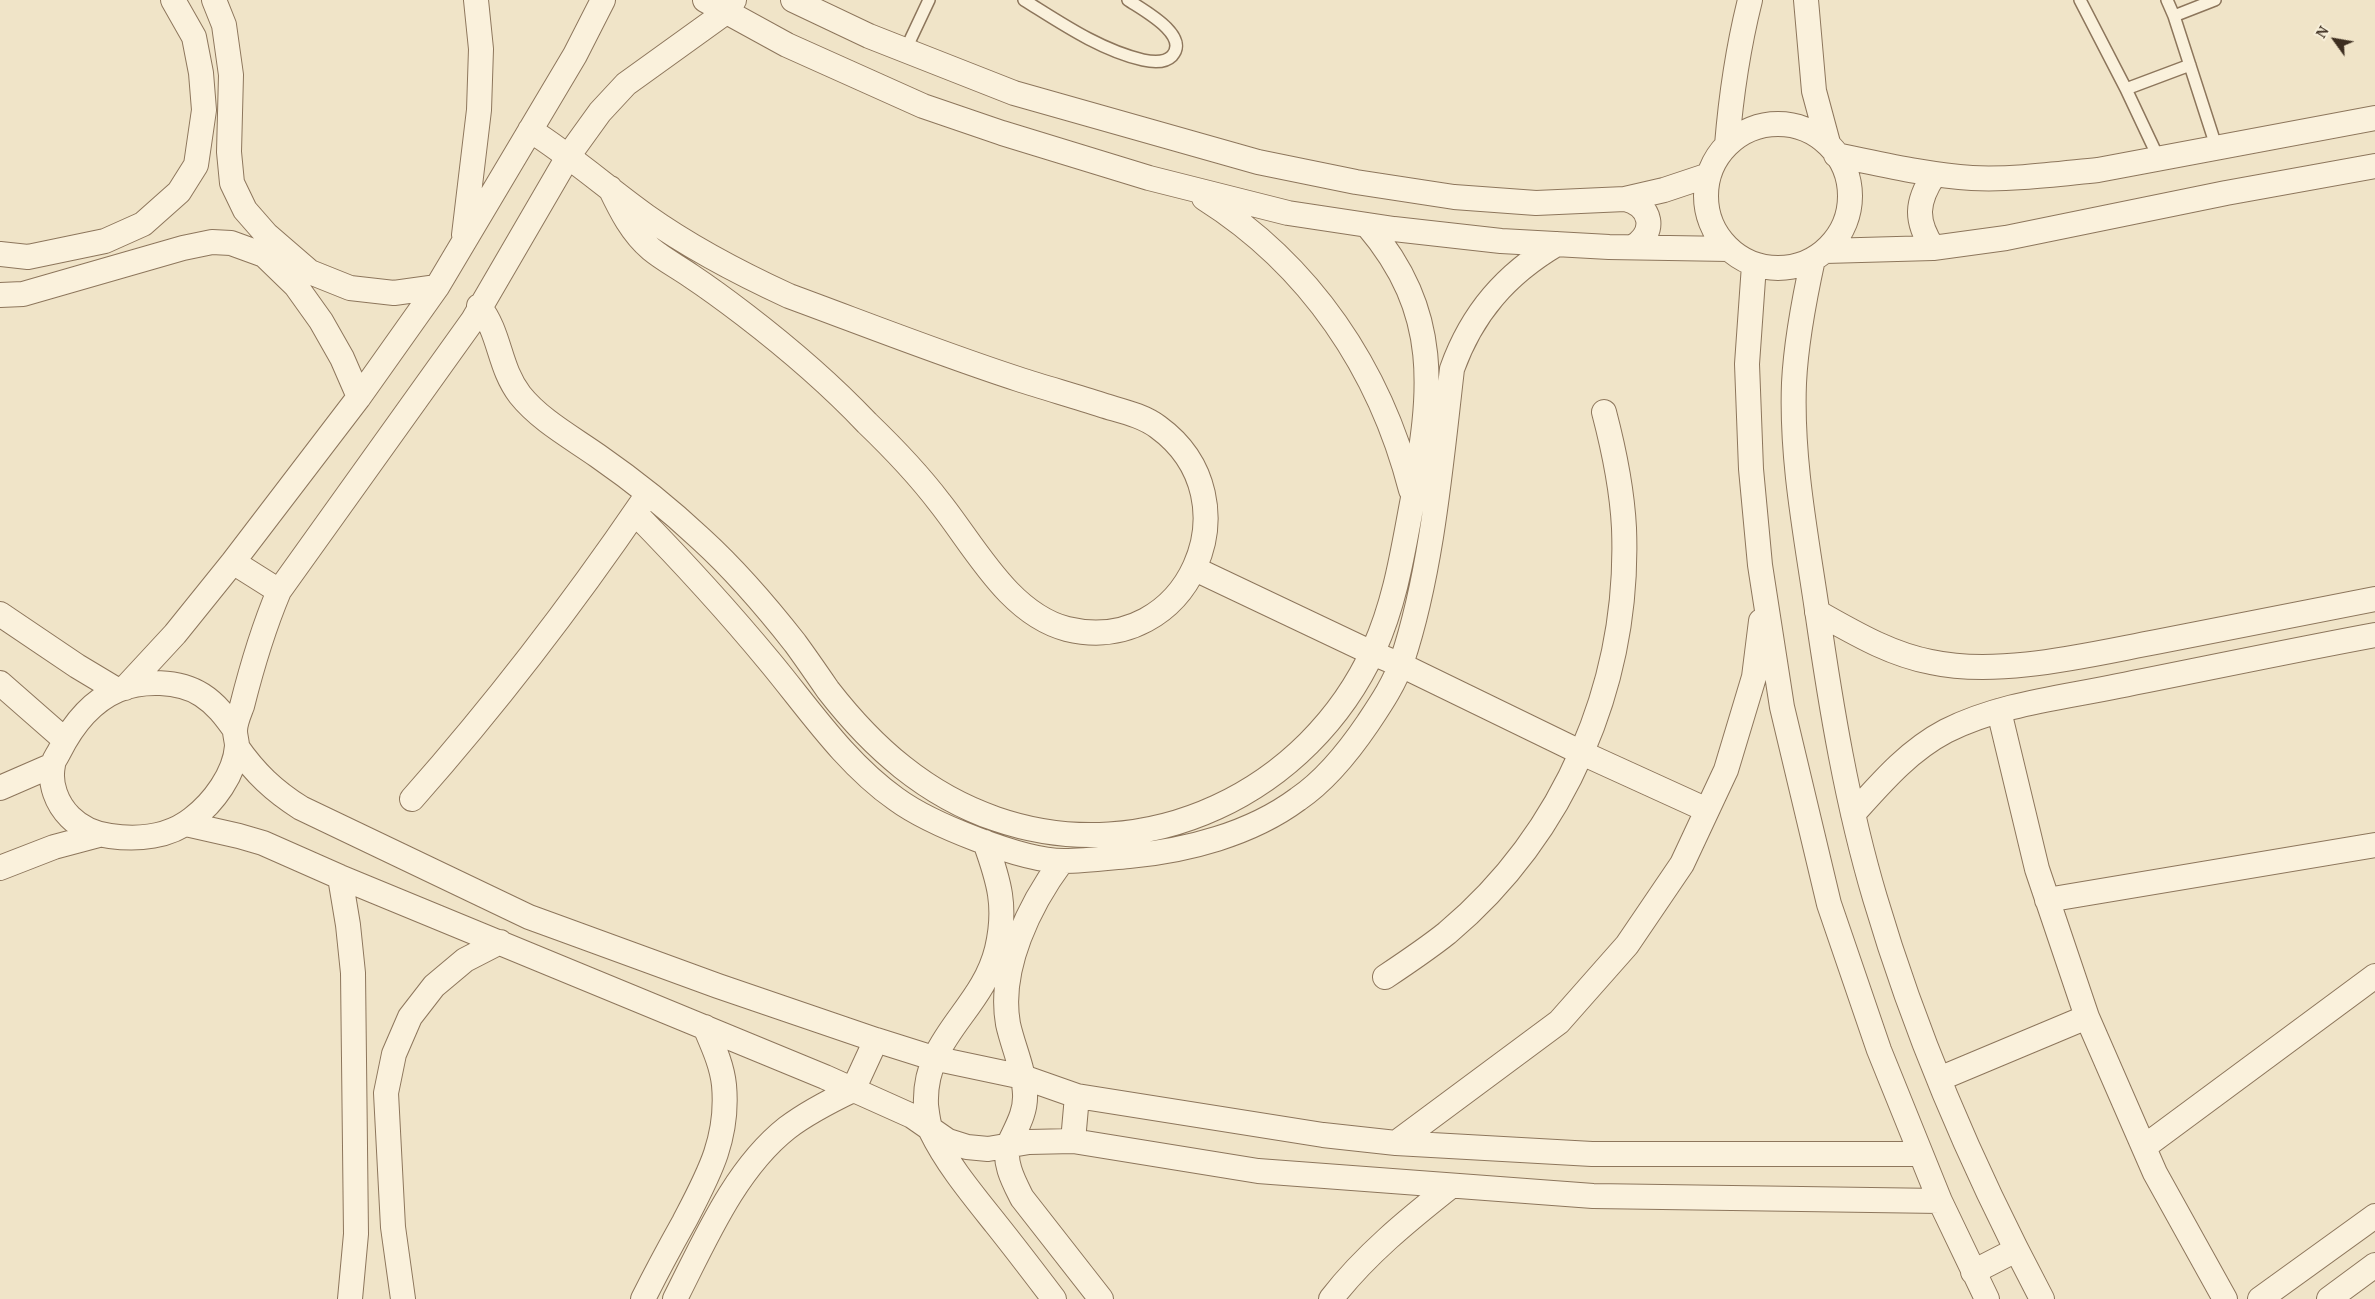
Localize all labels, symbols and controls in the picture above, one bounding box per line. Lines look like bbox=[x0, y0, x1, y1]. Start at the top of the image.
north arrow bbox=[2310, 15, 2360, 65]
text: N bbox=[2311, 22, 2333, 41]

